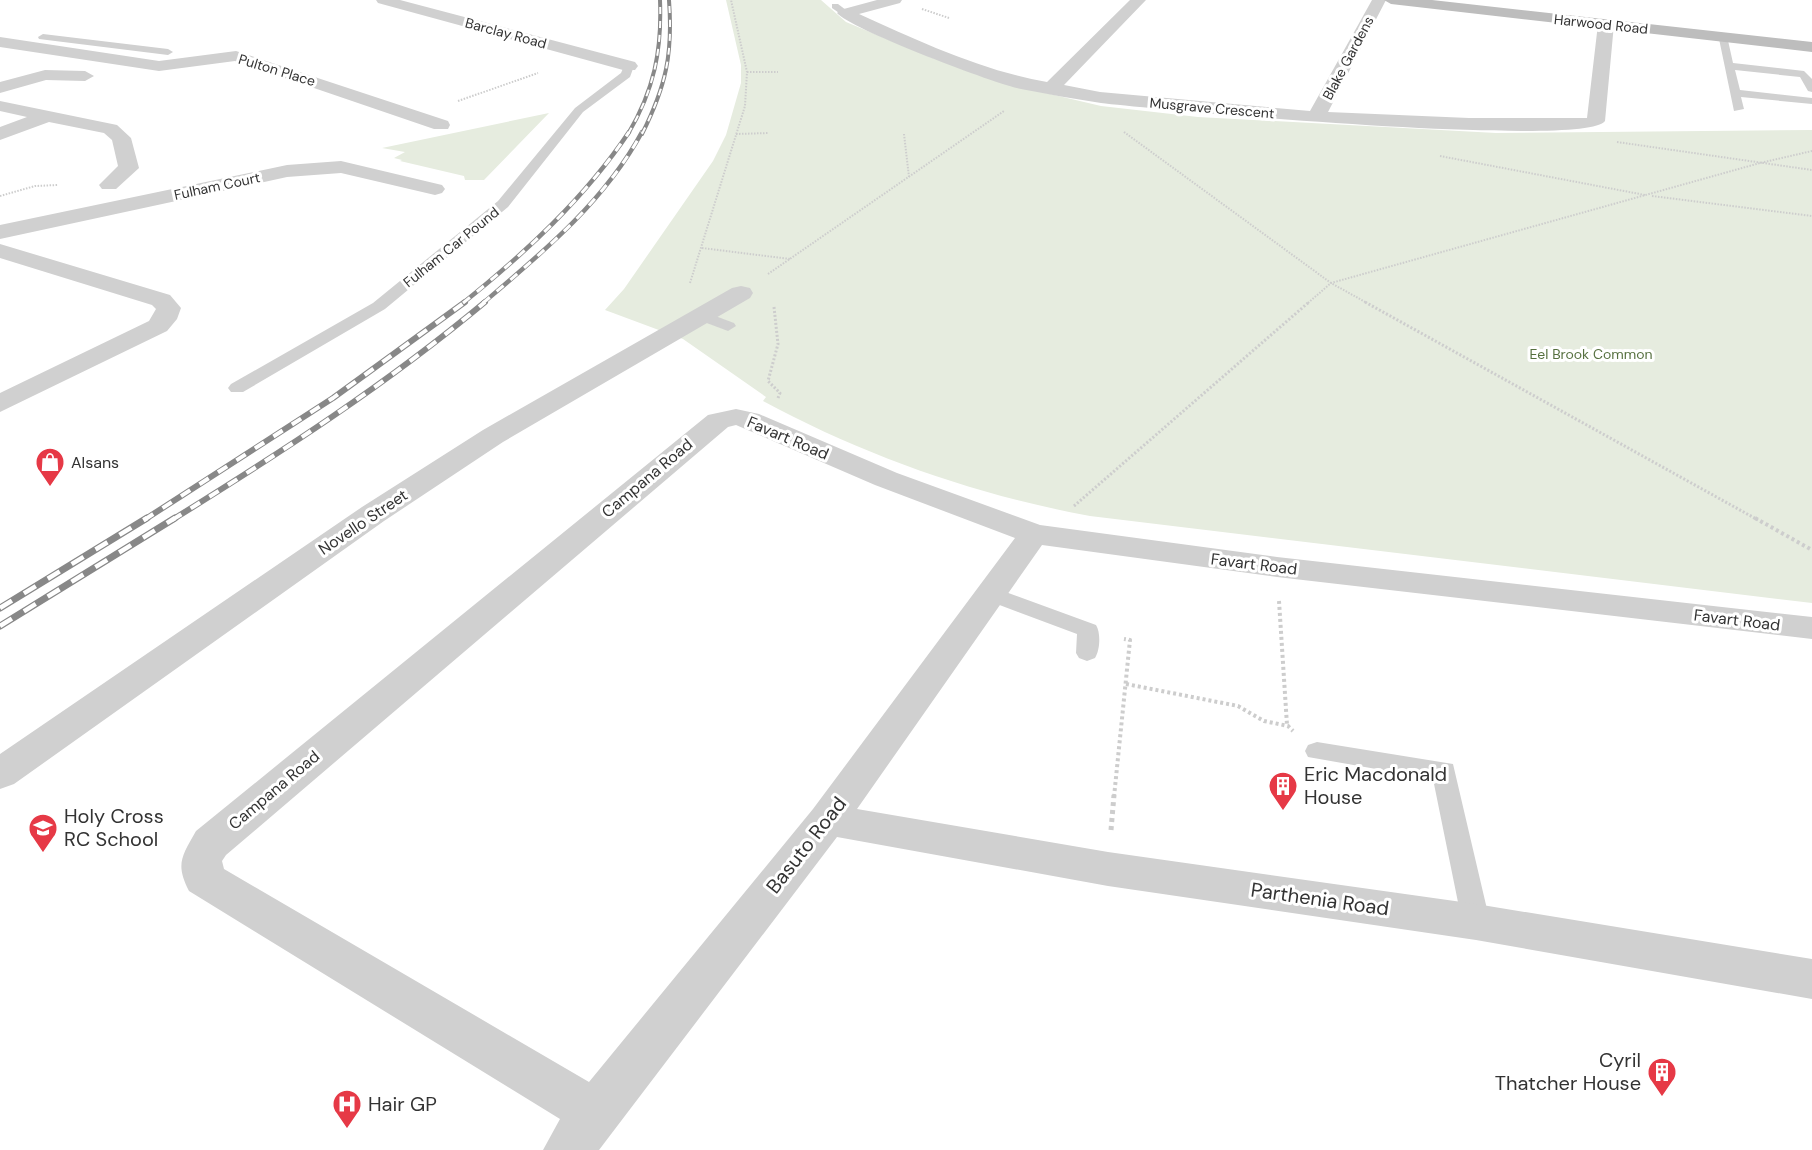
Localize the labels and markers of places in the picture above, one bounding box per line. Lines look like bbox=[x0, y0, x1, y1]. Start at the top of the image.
shop icon: Alsans bbox=[34, 446, 66, 488]
place label: Alsans bbox=[71, 452, 119, 473]
place label: Eric Macdonald House bbox=[1304, 761, 1447, 810]
building icon: Eric Macdonald House bbox=[1267, 770, 1299, 812]
place label: Holy Cross RC School bbox=[64, 803, 164, 852]
school or university icon: Holy Cross RC School bbox=[27, 812, 59, 854]
place label: Cyril Thatcher House bbox=[1495, 1047, 1641, 1096]
building icon: Cyril Thatcher House bbox=[1646, 1056, 1678, 1098]
hospital icon: Hair GP bbox=[331, 1088, 363, 1130]
place label: Hair GP bbox=[368, 1091, 437, 1117]

